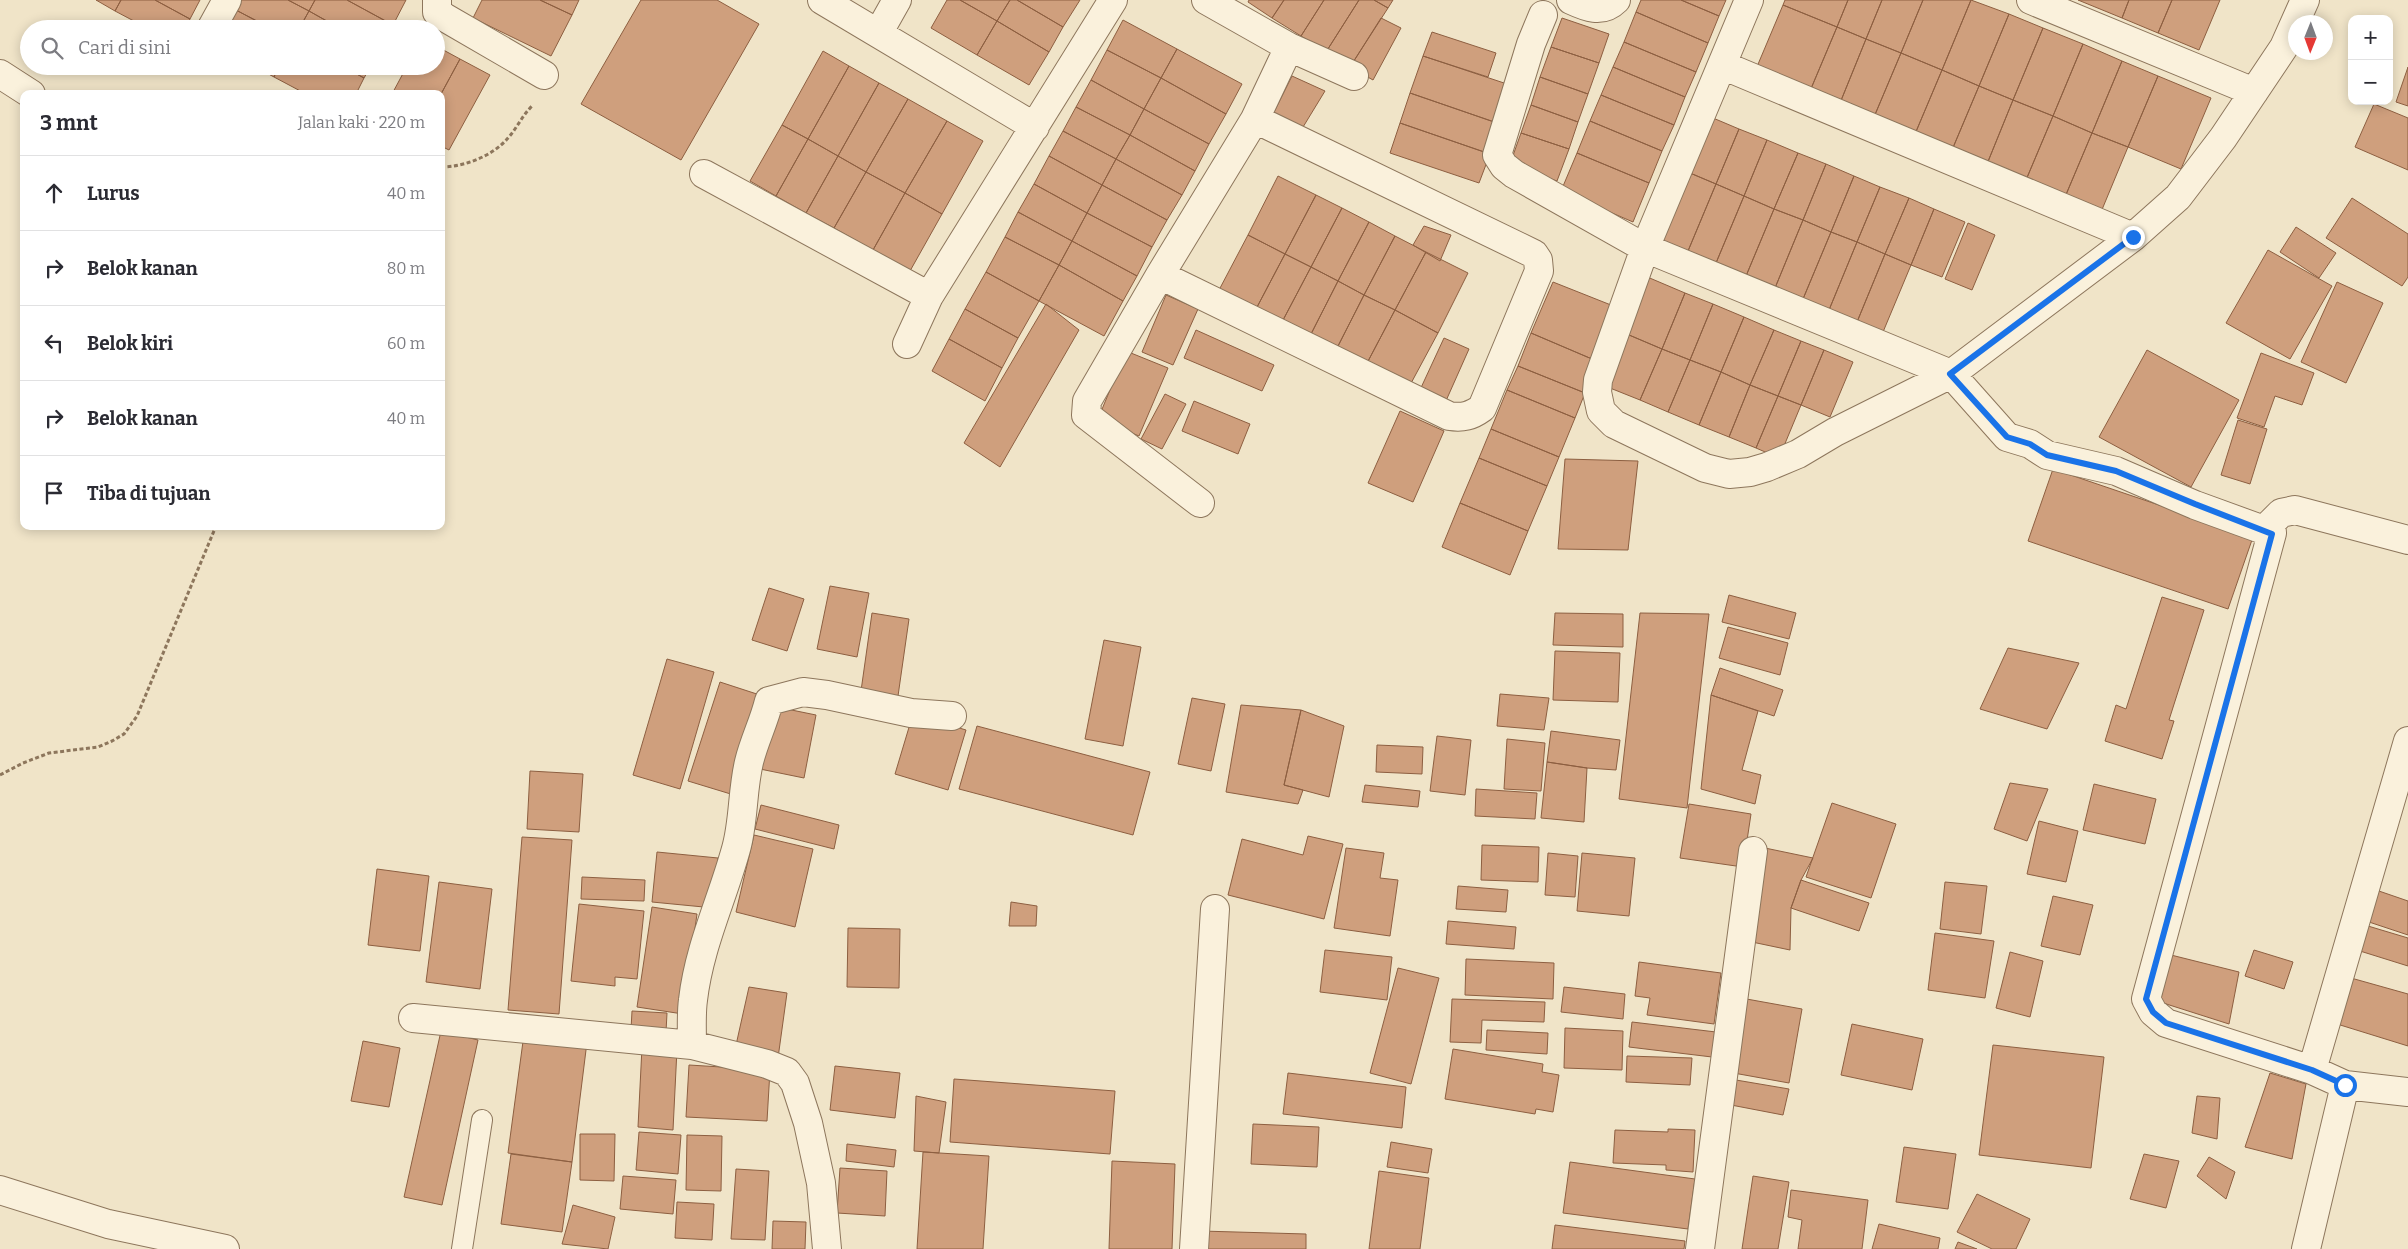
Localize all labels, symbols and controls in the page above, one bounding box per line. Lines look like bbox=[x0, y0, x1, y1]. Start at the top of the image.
north arrow bbox=[2288, 15, 2333, 60]
map controls bbox=[2348, 15, 2393, 105]
button: + bbox=[2348, 15, 2393, 60]
search box bbox=[20, 20, 445, 75]
icon: search bbox=[38, 34, 66, 62]
text: Cari di sini bbox=[78, 36, 171, 59]
button: − bbox=[2348, 60, 2393, 105]
text: 3 mnt bbox=[40, 110, 98, 136]
text: Jalan kaki · 220 m bbox=[298, 113, 425, 132]
icon: ahead bbox=[40, 179, 68, 207]
text: Lurus bbox=[87, 182, 140, 205]
text: 40 m bbox=[387, 184, 425, 203]
route end bbox=[2122, 226, 2145, 249]
icon: right bbox=[40, 254, 68, 282]
text: Belok kanan bbox=[87, 257, 198, 280]
text: 80 m bbox=[387, 259, 425, 278]
icon: left bbox=[40, 329, 68, 357]
text: Belok kiri bbox=[87, 332, 173, 355]
text: 60 m bbox=[387, 334, 425, 353]
icon: right bbox=[40, 404, 68, 432]
text: Belok kanan bbox=[87, 407, 198, 430]
text: 40 m bbox=[387, 409, 425, 428]
icon: arrive bbox=[40, 479, 68, 507]
text: Tiba di tujuan bbox=[87, 482, 211, 505]
route start bbox=[2334, 1074, 2357, 1097]

